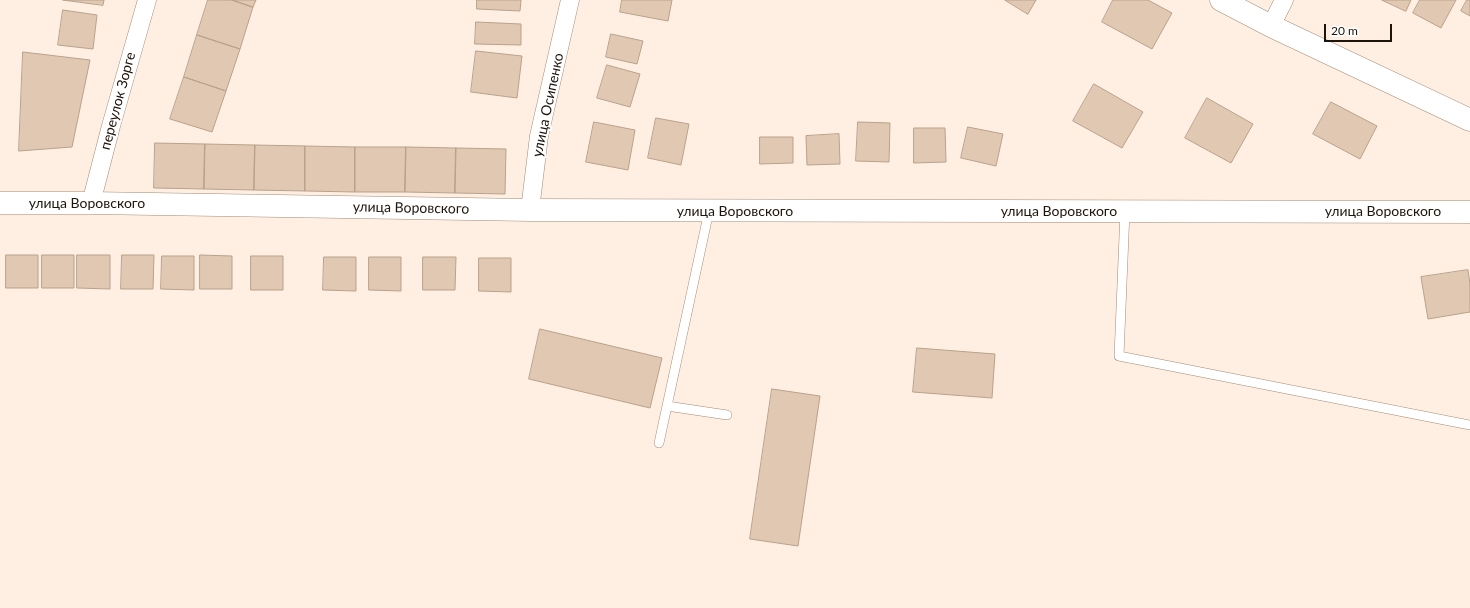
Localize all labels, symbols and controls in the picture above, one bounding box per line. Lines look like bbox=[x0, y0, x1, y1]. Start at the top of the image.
scale bar bbox=[1326, 16, 1394, 42]
text: 20 m bbox=[1331, 23, 1358, 38]
street label: переулок Зорге bbox=[97, 50, 139, 152]
street label: улица Осипенко bbox=[529, 52, 567, 158]
street label: улица Воровского bbox=[29, 195, 145, 211]
street label: улица Воровского bbox=[353, 199, 469, 217]
street label: улица Воровского bbox=[677, 203, 793, 219]
street label: улица Воровского bbox=[1001, 203, 1117, 219]
street label: улица Воровского bbox=[1325, 203, 1441, 219]

